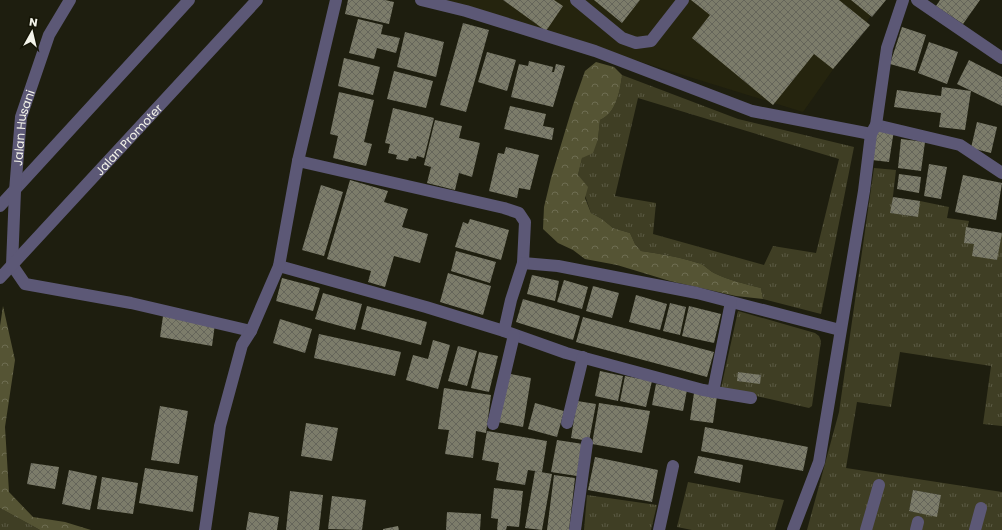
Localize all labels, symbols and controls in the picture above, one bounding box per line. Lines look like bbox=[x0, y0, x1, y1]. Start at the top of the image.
north arrow bbox=[12, 12, 52, 52]
text: N bbox=[28, 14, 39, 31]
street label: Jalan Husani bbox=[9, 87, 38, 167]
street label: Jalan Promoter bbox=[91, 99, 166, 179]

